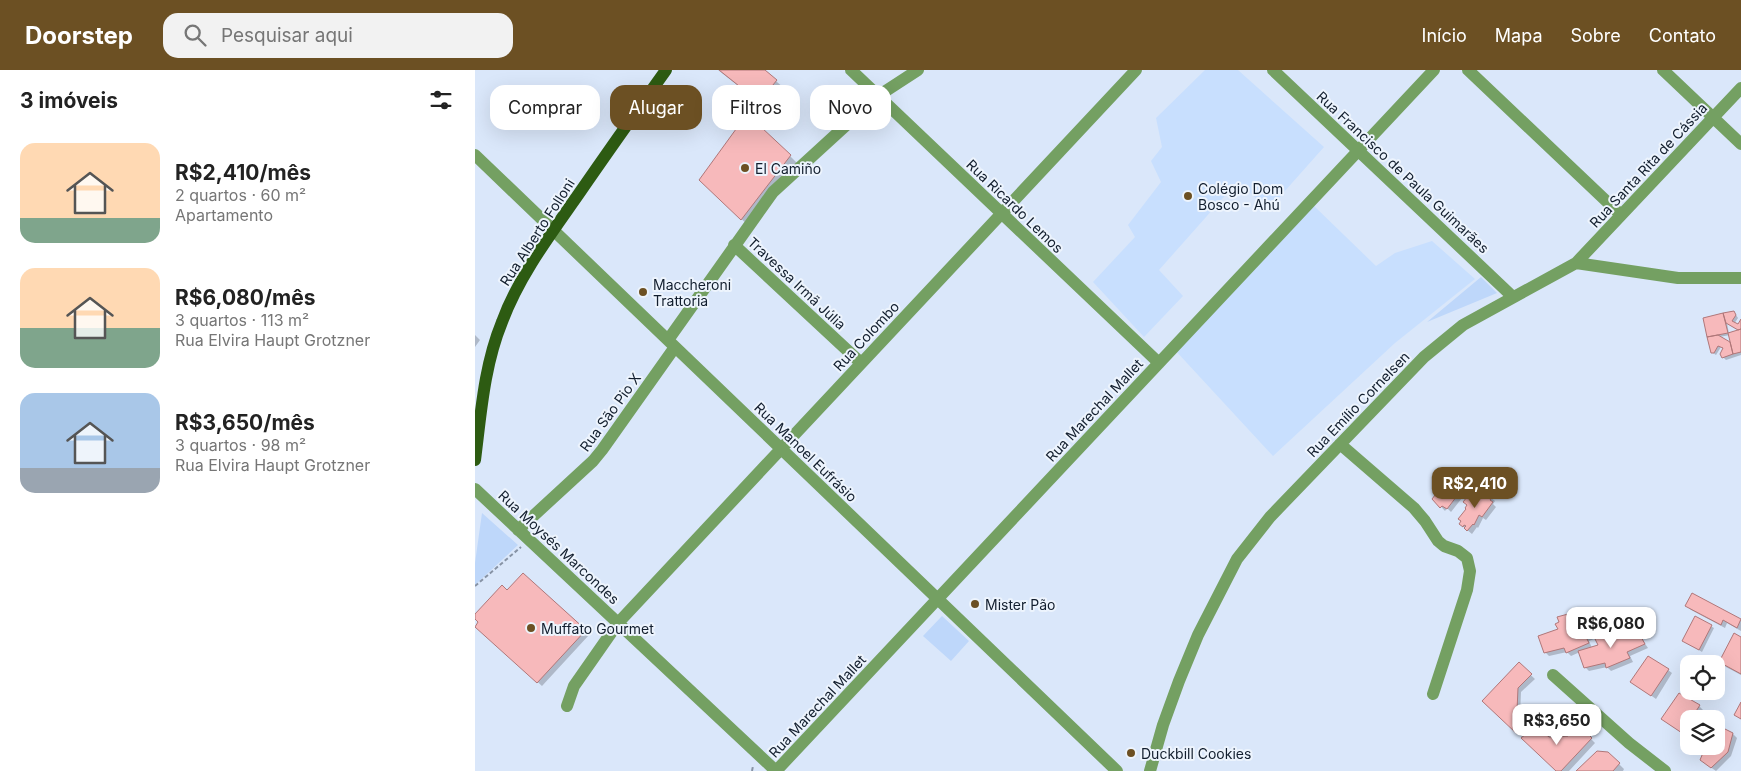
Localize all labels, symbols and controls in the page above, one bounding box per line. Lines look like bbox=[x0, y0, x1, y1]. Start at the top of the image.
search box bbox=[163, 13, 513, 58]
text: Doorstep bbox=[25, 21, 133, 50]
icon: search bbox=[181, 21, 209, 49]
text: Pesquisar aqui bbox=[221, 24, 353, 47]
text: Início bbox=[1422, 25, 1467, 46]
text: Mapa bbox=[1495, 25, 1542, 46]
text: Sobre bbox=[1570, 25, 1621, 46]
text: Contato bbox=[1649, 25, 1716, 46]
chip: Comprar bbox=[490, 85, 600, 130]
chip: Alugar bbox=[610, 85, 702, 130]
chip: Filtros bbox=[712, 85, 800, 130]
chip: Novo bbox=[810, 85, 891, 130]
icon: filters bbox=[427, 86, 455, 114]
text: 3 imóveis bbox=[20, 88, 118, 113]
street label: Rua Francisco de Paula Guimarães bbox=[1313, 88, 1493, 256]
street label: Rua Santa Rita de Cássia bbox=[1586, 99, 1710, 231]
street label: Rua Ricardo Lemos bbox=[963, 156, 1067, 256]
text: R$2,410/mês bbox=[175, 160, 311, 185]
place label: El Camiño bbox=[755, 160, 821, 177]
marker: El Camiño bbox=[739, 162, 751, 174]
icon: home bbox=[60, 163, 120, 223]
street label: Rua Alberto Folloni bbox=[496, 175, 578, 289]
place label: Colégio Dom Bosco - Ahú bbox=[1198, 180, 1283, 213]
text: 2 quartos · 60 m² bbox=[175, 185, 306, 205]
marker: Colégio Dom Bosco - Ahú bbox=[1182, 190, 1194, 202]
text: Apartamento bbox=[175, 205, 273, 225]
street label: Travessa Irmã Júlia bbox=[744, 233, 850, 333]
place label: Maccheroni Trattoria bbox=[653, 276, 731, 309]
text: R$6,080/mês bbox=[175, 285, 316, 310]
marker: Maccheroni Trattoria bbox=[637, 286, 649, 298]
icon: home bbox=[60, 288, 120, 348]
street label: Rua Colombo bbox=[830, 298, 902, 374]
text: 3 quartos · 113 m² bbox=[175, 310, 309, 330]
text: Rua Elvira Haupt Grotzner bbox=[175, 330, 370, 350]
street label: Rua Emílio Cornelsen bbox=[1303, 348, 1413, 460]
street label: Rua Marechal Mallet bbox=[1042, 355, 1146, 465]
street label: Rua São Pio X bbox=[576, 369, 644, 454]
street label: Rua Manoel Eufrásio bbox=[751, 399, 861, 505]
text: R$3,650/mês bbox=[175, 410, 315, 435]
icon: home bbox=[60, 413, 120, 473]
text: 3 quartos · 98 m² bbox=[175, 435, 306, 455]
text: Rua Elvira Haupt Grotzner bbox=[175, 455, 370, 475]
pin: R$2,410 bbox=[1429, 466, 1521, 509]
text: R$2,410 bbox=[1443, 473, 1507, 493]
street label: Rua Moysés Marcondes bbox=[495, 487, 623, 607]
place label: Mister Pão bbox=[985, 596, 1055, 613]
marker: Mister Pão bbox=[969, 598, 981, 610]
pin: R$6,080 bbox=[1565, 606, 1657, 649]
text: R$6,080 bbox=[1577, 613, 1645, 633]
place label: Muffato Gourmet bbox=[541, 620, 654, 637]
marker: Muffato Gourmet bbox=[525, 622, 537, 634]
street label: Rua Marechal Mallet bbox=[765, 651, 869, 761]
map controls bbox=[1680, 655, 1725, 755]
button: locate bbox=[1680, 655, 1725, 700]
pin: R$3,650 bbox=[1511, 704, 1603, 746]
text: R$3,650 bbox=[1523, 710, 1591, 730]
button: layers bbox=[1680, 710, 1725, 755]
place label: Duckbill Cookies bbox=[1141, 745, 1251, 762]
marker: Duckbill Cookies bbox=[1125, 747, 1137, 759]

